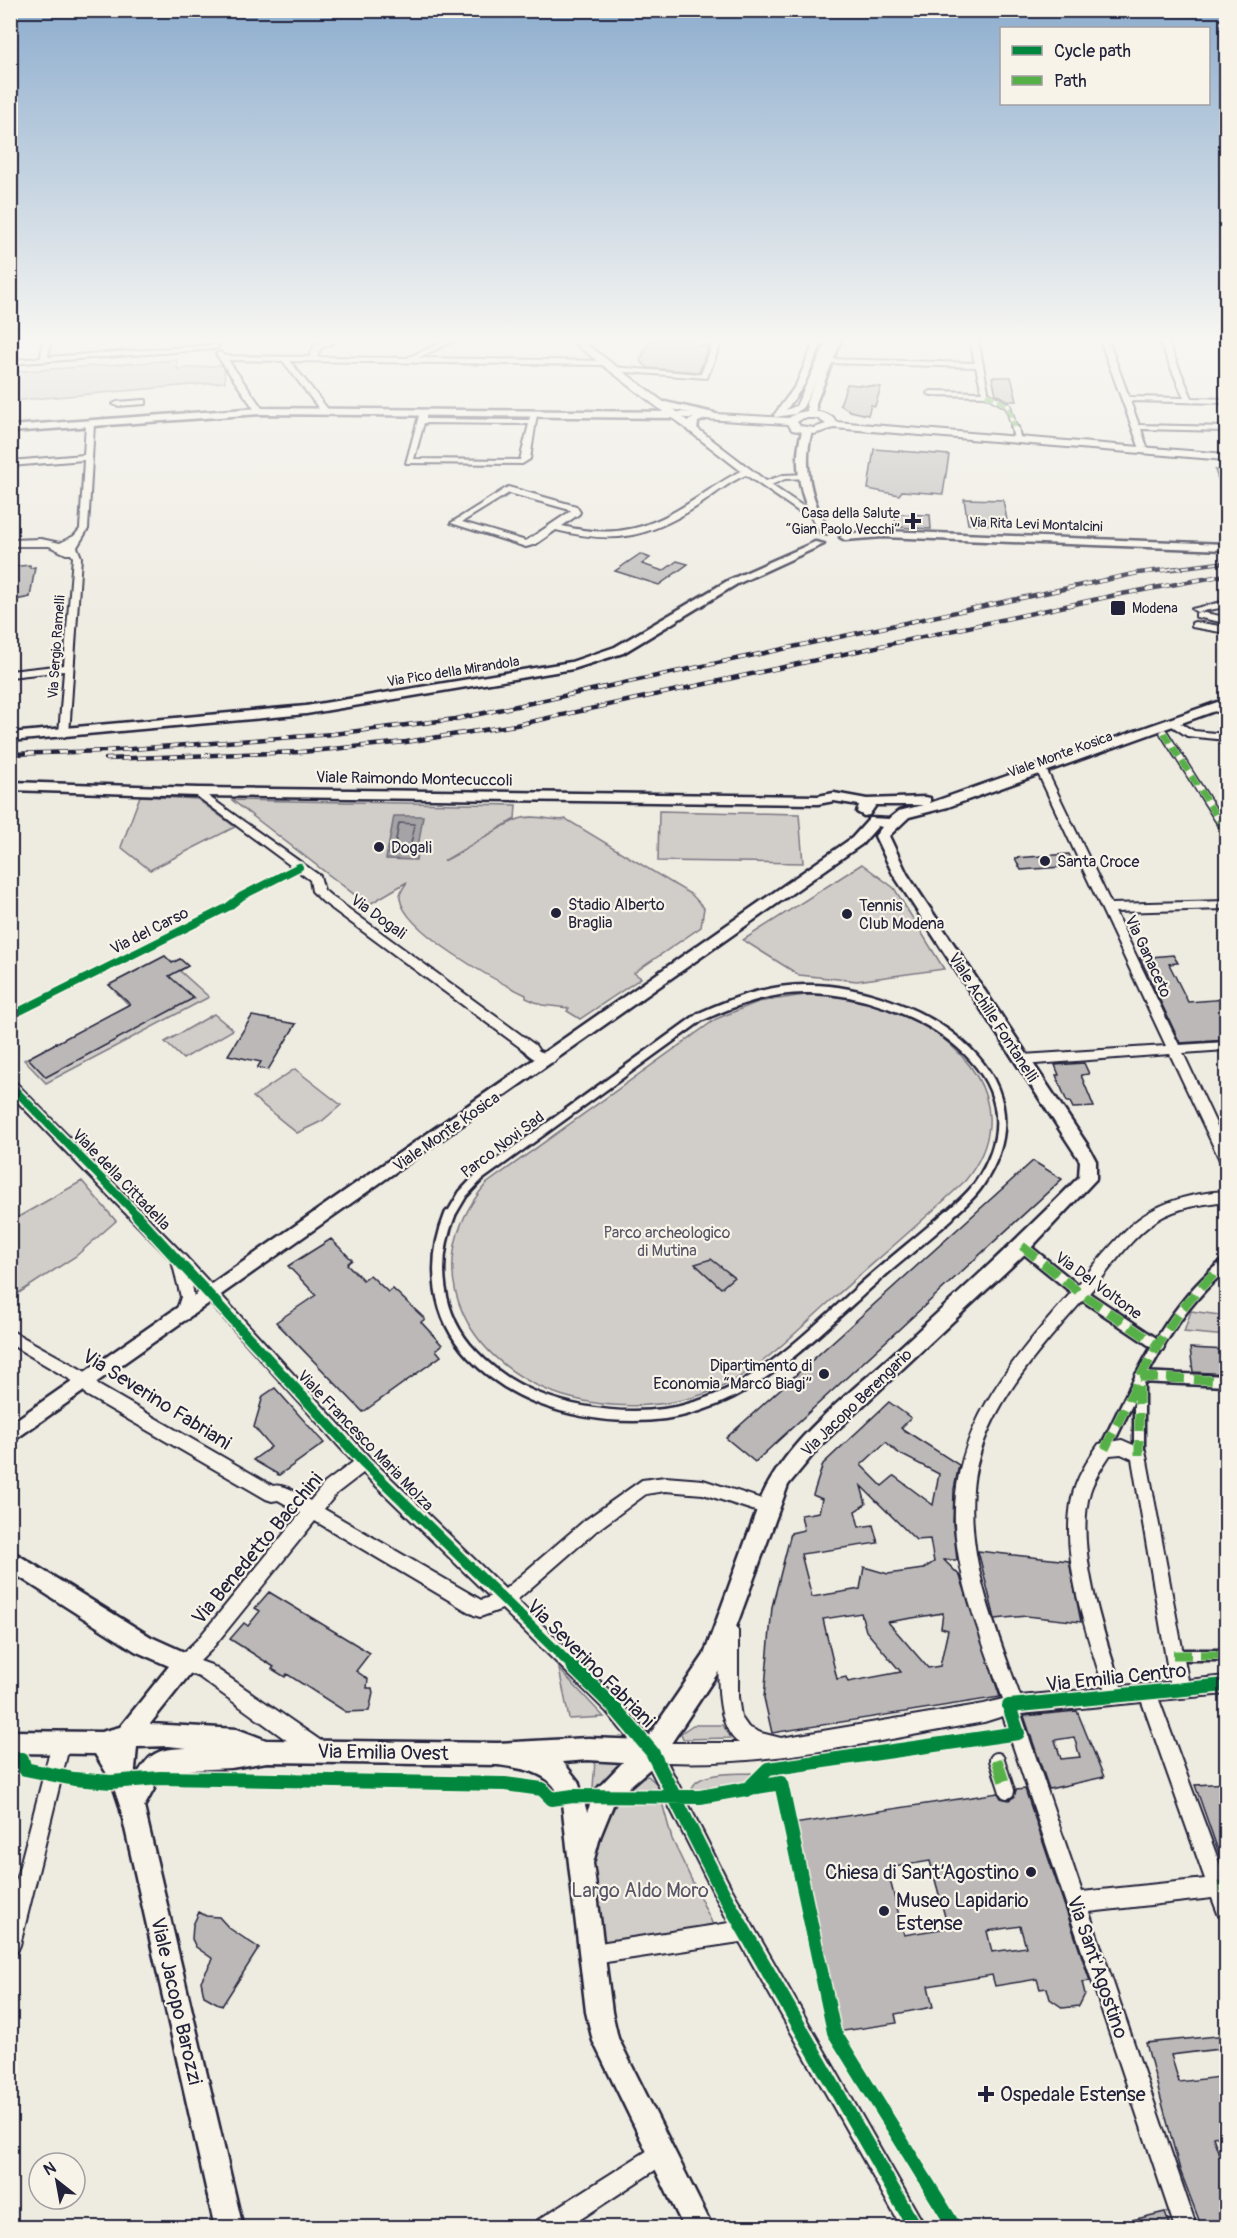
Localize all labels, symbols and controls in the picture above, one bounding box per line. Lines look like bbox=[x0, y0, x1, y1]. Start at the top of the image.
legend bbox=[1000, 27, 1210, 105]
text: Cycle path bbox=[1054, 40, 1131, 63]
text: Path bbox=[1054, 70, 1087, 93]
place label: Casa della Salute “Gian Paolo Vecchi” bbox=[786, 505, 900, 538]
marker: Casa della Salute “Gian Paolo Vecchi” bbox=[904, 512, 922, 530]
street label: Via Rita Levi Montalcini bbox=[969, 514, 1103, 535]
street label: Via Sergio Ramelli bbox=[44, 594, 69, 699]
marker: Modena bbox=[1109, 599, 1127, 617]
place label: Modena bbox=[1132, 600, 1178, 617]
street label: Via Pico della Mirandola bbox=[386, 653, 521, 690]
street label: Viale Monte Kosica bbox=[1006, 728, 1115, 781]
street label: Viale Raimondo Montecuccoli bbox=[316, 767, 512, 791]
place label: Dogali bbox=[391, 838, 432, 858]
marker: Dogali bbox=[372, 840, 386, 854]
place label: Santa Croce bbox=[1057, 852, 1140, 872]
marker: Santa Croce bbox=[1038, 854, 1052, 868]
street label: Via Dogali bbox=[347, 890, 410, 944]
place label: Stadio Alberto Braglia bbox=[568, 895, 665, 933]
place label: Tennis Club Modena bbox=[859, 896, 944, 934]
street label: Via del Carso bbox=[107, 902, 192, 959]
marker: Stadio Alberto Braglia bbox=[549, 906, 563, 920]
marker: Tennis Club Modena bbox=[840, 907, 854, 921]
street label: Via Ganaceto bbox=[1120, 912, 1176, 1001]
street label: Viale Achille Fontanelli bbox=[944, 949, 1042, 1086]
street label: Viale Monte Kosica bbox=[389, 1088, 504, 1176]
street label: Parco Novi Sad bbox=[457, 1107, 548, 1183]
street label: Viale della Cittadella bbox=[68, 1125, 175, 1235]
park label: Parco archeologico di Mutina bbox=[604, 1223, 731, 1261]
street label: Via Del Voltone bbox=[1051, 1248, 1146, 1324]
street label: Via Severino Fabriani bbox=[78, 1343, 236, 1455]
street label: Via Jacopo Berengario bbox=[797, 1344, 917, 1461]
place label: Dipartimento di Economia “Marco Biagi” bbox=[653, 1356, 812, 1394]
street label: Viale Francesco Maria Molza bbox=[293, 1366, 438, 1515]
marker: Dipartimento di Economia “Marco Biagi” bbox=[817, 1367, 831, 1381]
street label: Via Benedetto Bacchini bbox=[186, 1467, 328, 1630]
street label: Via Severino Fabriani bbox=[521, 1594, 660, 1733]
street label: Via Emilia Centro bbox=[1044, 1658, 1188, 1697]
street label: Via Emilia Ovest bbox=[317, 1739, 450, 1766]
place label: Chiesa di Sant’Agostino bbox=[825, 1860, 1019, 1885]
marker: Chiesa di Sant’Agostino bbox=[1024, 1865, 1038, 1879]
park label: Largo Aldo Moro bbox=[571, 1878, 709, 1903]
place label: Museo Lapidario Estense bbox=[896, 1888, 1029, 1936]
street label: Via Sant'Agostino bbox=[1061, 1893, 1134, 2042]
marker: Museo Lapidario Estense bbox=[877, 1904, 891, 1918]
street label: Viale Jacopo Barozzi bbox=[145, 1915, 208, 2087]
place label: Ospedale Estense bbox=[1000, 2082, 1146, 2107]
marker: Ospedale Estense bbox=[977, 2085, 995, 2103]
north arrow bbox=[27, 2151, 87, 2211]
text: N bbox=[40, 2158, 60, 2180]

